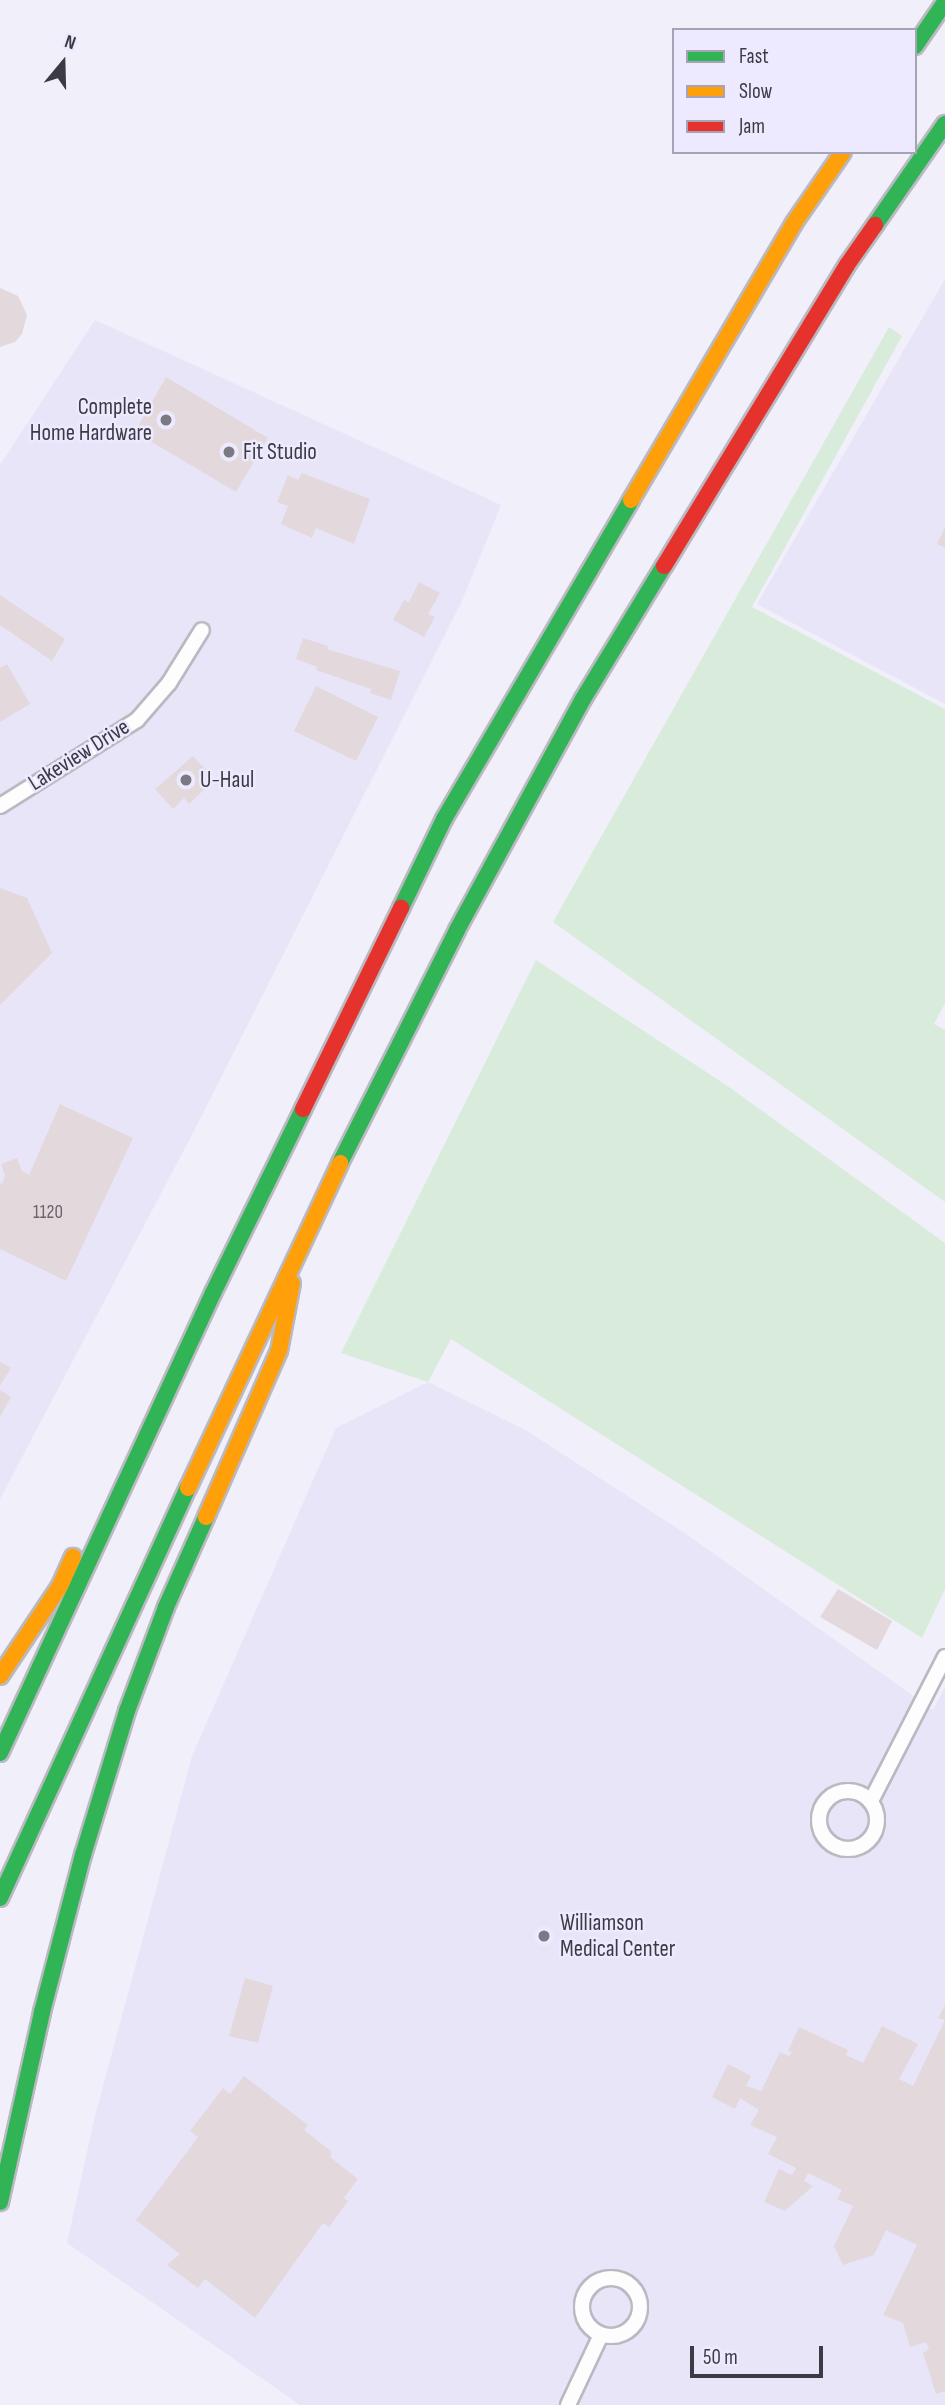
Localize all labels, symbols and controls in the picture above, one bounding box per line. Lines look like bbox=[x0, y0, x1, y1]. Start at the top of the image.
north arrow bbox=[28, 28, 98, 98]
legend bbox=[672, 28, 917, 154]
text: N bbox=[61, 30, 79, 55]
text: Fast bbox=[739, 44, 769, 69]
text: Slow bbox=[739, 79, 772, 104]
text: Jam bbox=[739, 114, 765, 139]
place label: Complete Home Hardware bbox=[30, 393, 152, 447]
marker: Complete Home Hardware bbox=[158, 412, 174, 428]
place label: Fit Studio bbox=[243, 438, 317, 466]
marker: Fit Studio bbox=[221, 444, 237, 460]
street label: Lakeview Drive bbox=[23, 713, 135, 797]
place label: U-Haul bbox=[200, 766, 254, 794]
marker: U-Haul bbox=[178, 772, 194, 788]
house number: 1120 bbox=[33, 1202, 63, 1224]
place label: Williamson Medical Center bbox=[560, 1909, 675, 1963]
marker: Williamson Medical Center bbox=[534, 1926, 554, 1946]
scale bar bbox=[693, 2332, 826, 2376]
text: 50 m bbox=[703, 2345, 738, 2370]

